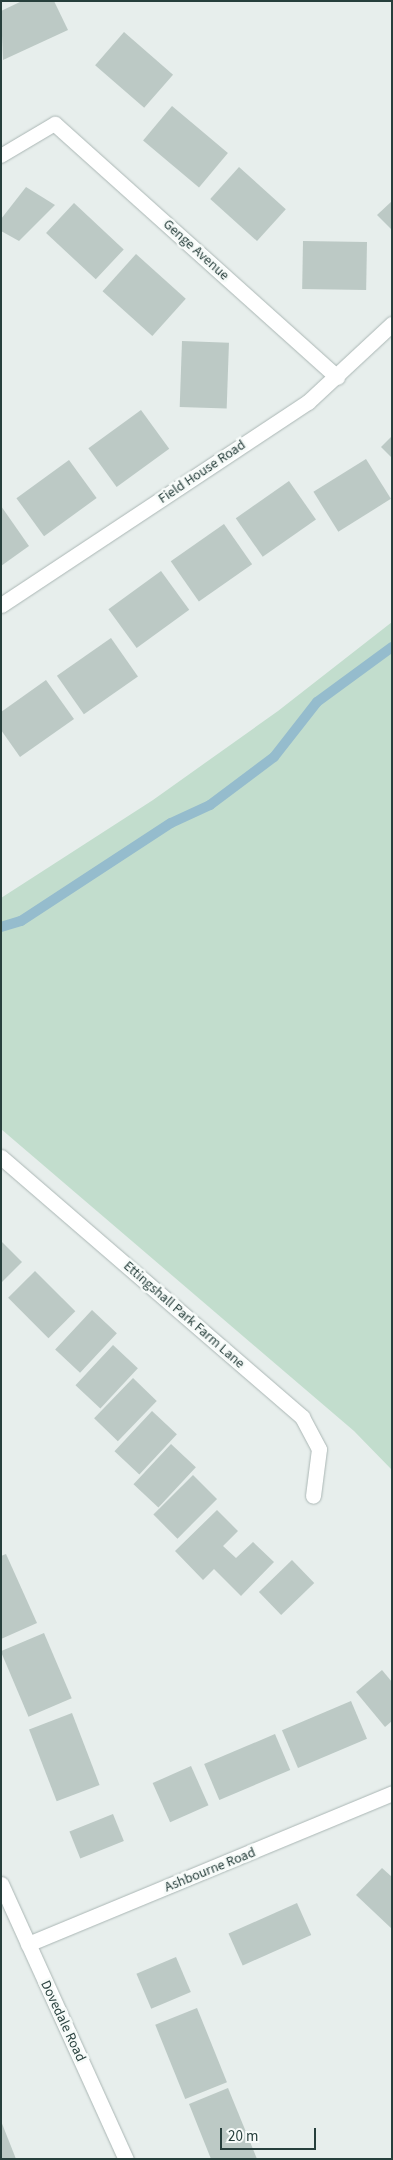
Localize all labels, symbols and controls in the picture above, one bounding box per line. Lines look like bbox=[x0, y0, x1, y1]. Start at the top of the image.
street label: Genge Avenue bbox=[160, 216, 232, 284]
street label: Field House Road bbox=[155, 437, 249, 507]
street label: Ettingshall Park Farm Lane bbox=[120, 1258, 248, 1372]
street label: Ashbourne Road bbox=[162, 1844, 258, 1896]
street label: Dovedale Road bbox=[37, 1978, 89, 2064]
scale bar bbox=[223, 2118, 319, 2150]
text: 20 m bbox=[228, 2126, 258, 2147]

